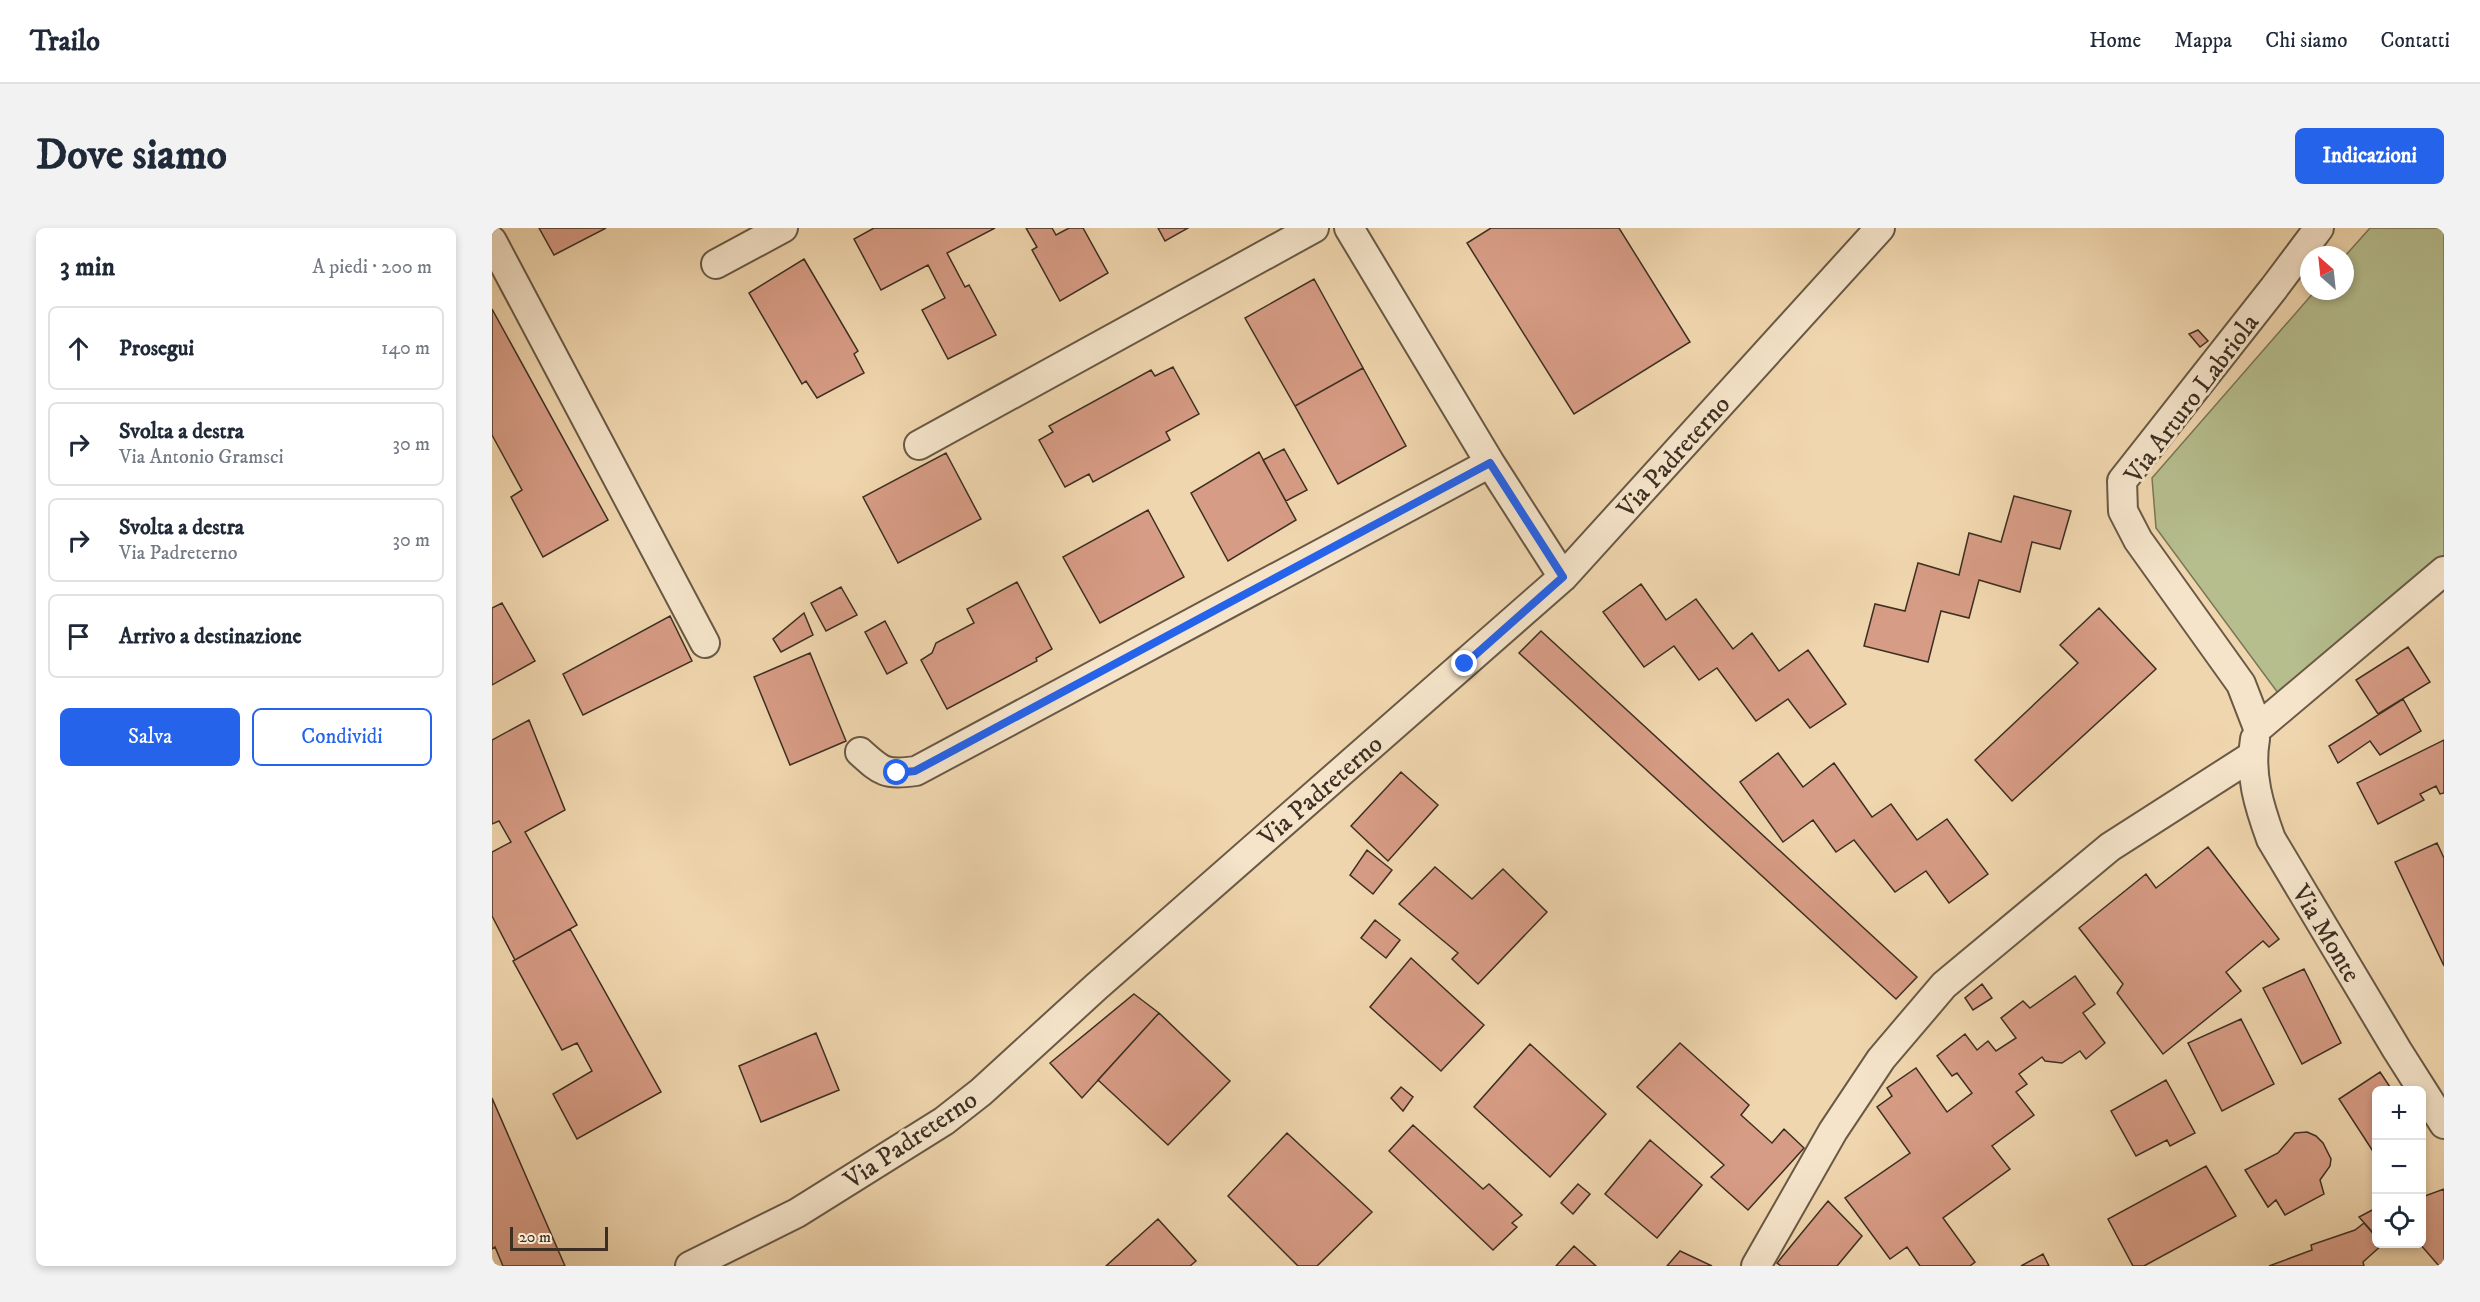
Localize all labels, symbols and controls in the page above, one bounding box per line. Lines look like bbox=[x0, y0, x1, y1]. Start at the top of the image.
text: Trailo bbox=[30, 24, 100, 59]
text: Home bbox=[2089, 28, 2141, 54]
text: Mappa bbox=[2174, 28, 2232, 54]
text: Chi siamo bbox=[2265, 28, 2347, 54]
text: Contatti bbox=[2380, 28, 2450, 54]
button: Indicazioni bbox=[2295, 128, 2444, 184]
text: Dove siamo bbox=[36, 130, 227, 182]
north arrow bbox=[2300, 246, 2354, 300]
text: 3 min bbox=[60, 251, 115, 284]
text: A piedi · 200 m bbox=[312, 255, 432, 280]
street label: Via Arturo Labriola bbox=[2117, 307, 2267, 491]
icon: ahead bbox=[62, 332, 95, 365]
text: Prosegui bbox=[119, 335, 194, 362]
text: 140 m bbox=[381, 336, 430, 361]
street label: Via Padreterno bbox=[1610, 389, 1738, 526]
text: Svolta a destra bbox=[119, 418, 244, 445]
icon: right bbox=[62, 428, 95, 461]
text: 30 m bbox=[392, 432, 430, 457]
text: Via Antonio Gramsci bbox=[119, 445, 284, 470]
text: Svolta a destra bbox=[119, 514, 244, 541]
icon: right bbox=[62, 524, 95, 557]
text: 30 m bbox=[392, 528, 430, 553]
text: Via Padreterno bbox=[119, 541, 238, 566]
icon: arrive bbox=[62, 620, 95, 653]
text: Arrivo a destinazione bbox=[119, 623, 302, 650]
route end bbox=[1451, 650, 1477, 676]
button: Salva bbox=[60, 708, 240, 766]
button: Condividi bbox=[252, 708, 432, 766]
street label: Via Padreterno bbox=[1251, 728, 1390, 855]
route start bbox=[883, 759, 909, 785]
street label: Via Monte bbox=[2283, 878, 2368, 989]
street label: Via Padreterno bbox=[837, 1083, 984, 1198]
map controls bbox=[2372, 1086, 2426, 1248]
button: + bbox=[2372, 1086, 2426, 1140]
button: − bbox=[2372, 1140, 2426, 1194]
button: locate bbox=[2372, 1194, 2426, 1248]
scale bar bbox=[510, 1224, 608, 1252]
text: 20 m bbox=[519, 1227, 551, 1247]

